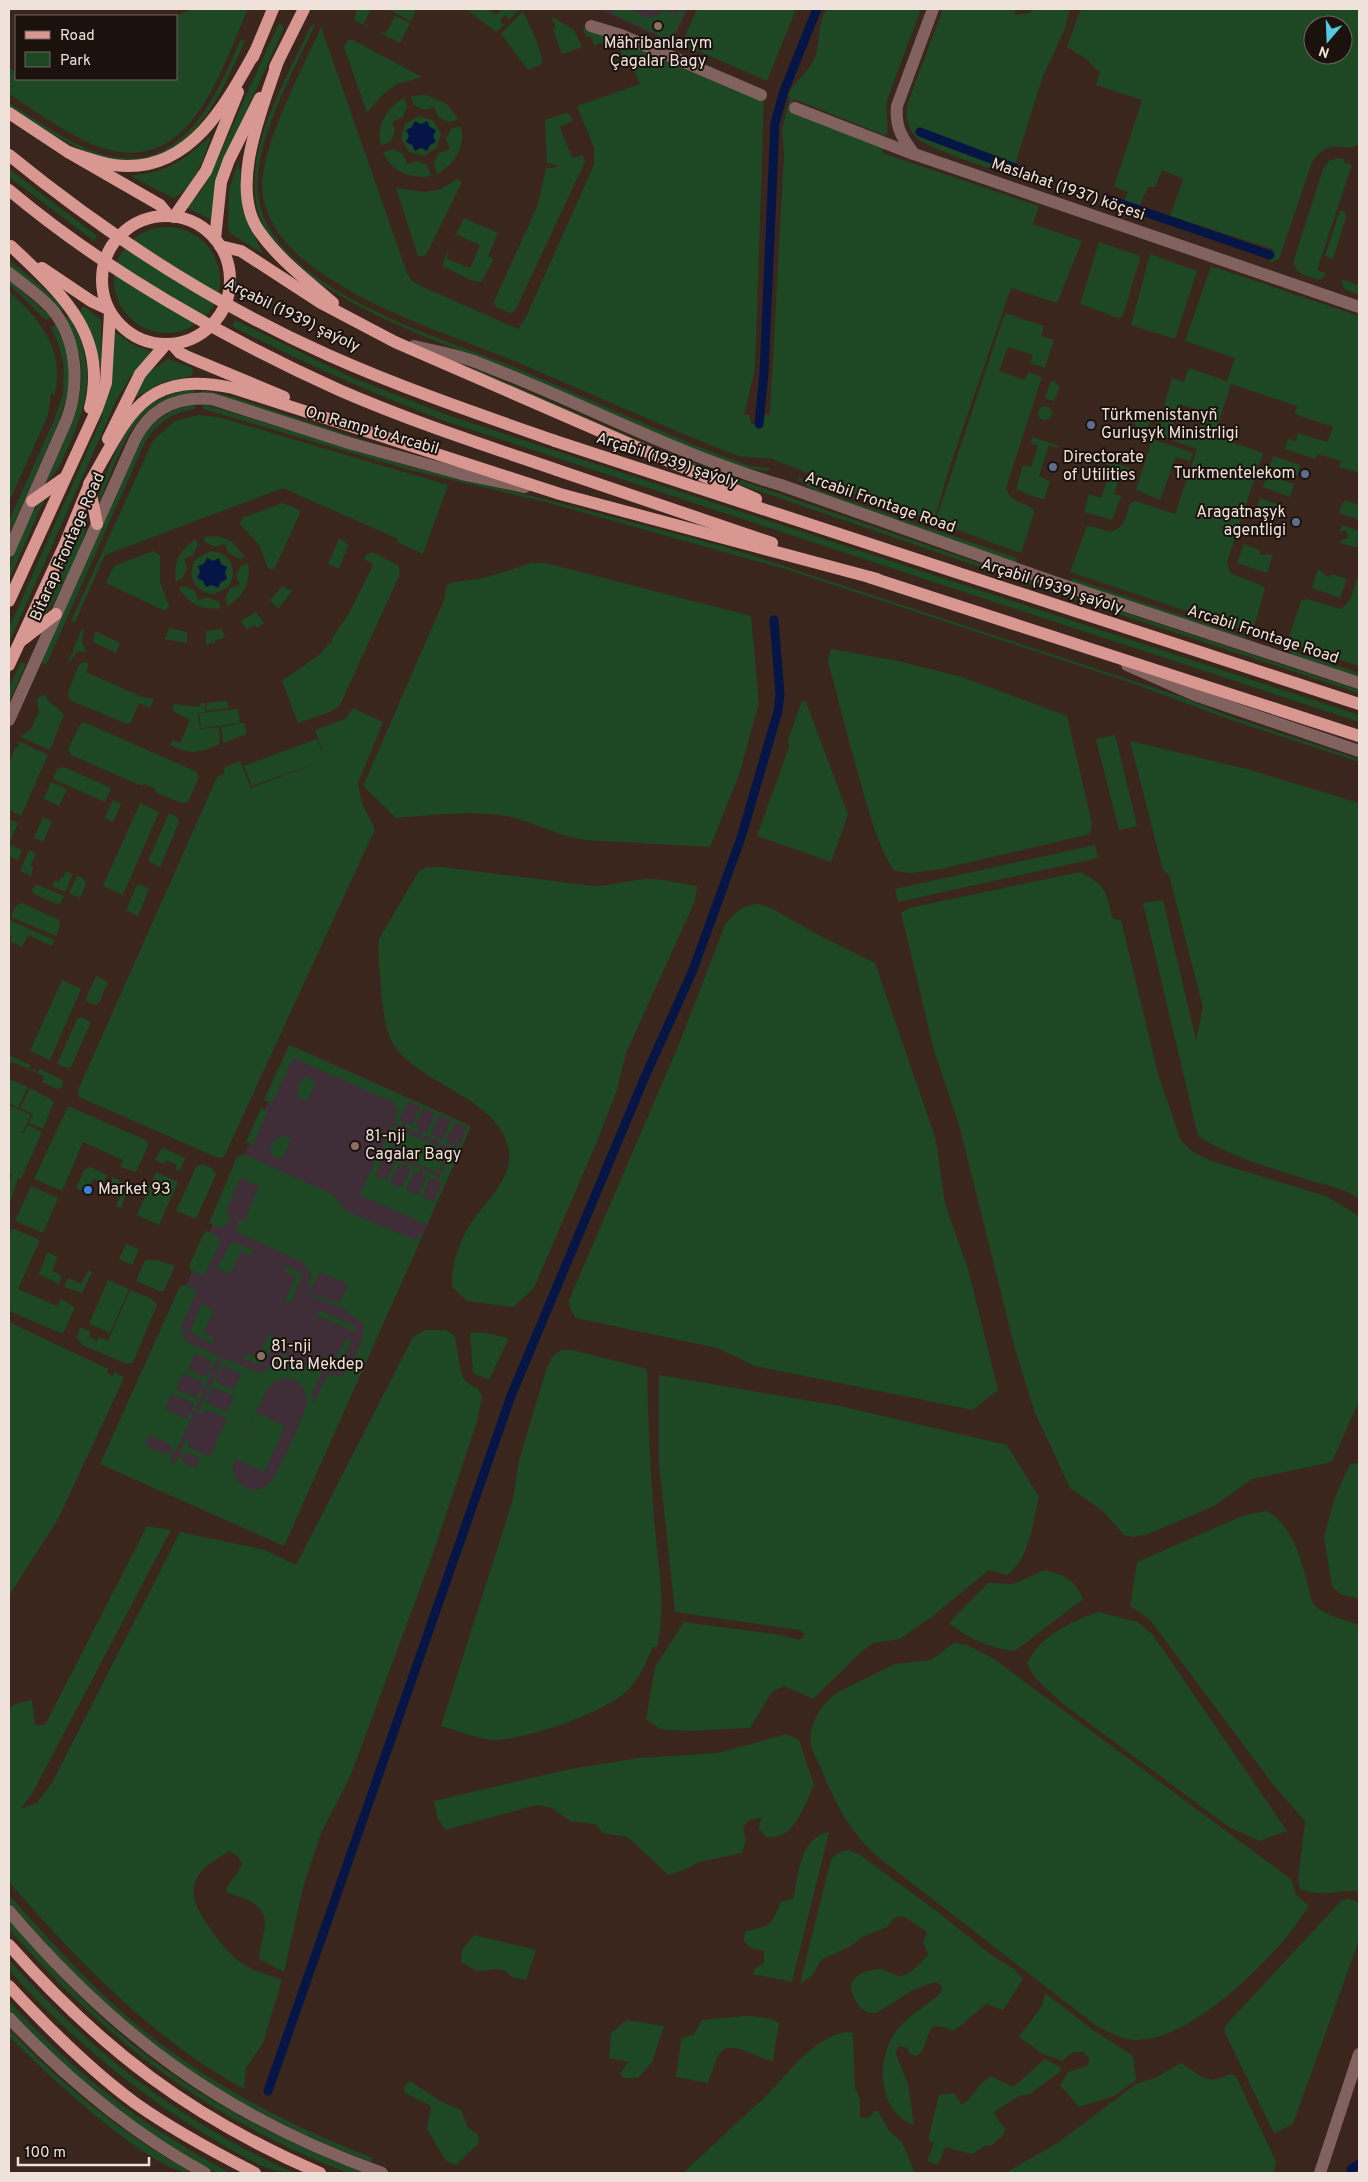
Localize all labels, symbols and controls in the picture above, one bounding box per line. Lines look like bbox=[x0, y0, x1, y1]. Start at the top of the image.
legend bbox=[15, 15, 178, 80]
north arrow bbox=[1303, 15, 1353, 65]
marker: Mähribanlarym Çagalar Bagy bbox=[652, 20, 664, 32]
text: Road bbox=[60, 27, 95, 46]
place label: Mähribanlarym Çagalar Bagy bbox=[604, 34, 712, 72]
text: N bbox=[1317, 41, 1332, 61]
text: Park bbox=[60, 52, 91, 71]
street label: Maslahat (1937) köçesi bbox=[989, 154, 1147, 226]
street label: Arçabil (1939) şaýoly bbox=[221, 275, 363, 357]
street label: On Ramp to Arcabil bbox=[303, 402, 441, 460]
place label: Türkmenistanyň Gurluşyk Ministrligi bbox=[1101, 406, 1239, 444]
marker: Türkmenistanyň Gurluşyk Ministrligi bbox=[1085, 419, 1097, 431]
street label: Arçabil (1939) şaýoly bbox=[593, 429, 741, 493]
place label: Directorate of Utilities bbox=[1063, 448, 1144, 486]
marker: Directorate of Utilities bbox=[1047, 461, 1059, 473]
place label: Turkmentelekom bbox=[1173, 464, 1295, 484]
street label: Arcabil Frontage Road bbox=[802, 468, 958, 538]
marker: Turkmentelekom bbox=[1299, 468, 1311, 480]
street label: Bitarap Frontage Road bbox=[26, 470, 110, 624]
place label: Aragatnaşyk agentligi bbox=[1196, 503, 1286, 541]
marker: Aragatnaşyk agentligi bbox=[1290, 516, 1302, 528]
street label: Arçabil (1939) şaýoly bbox=[978, 555, 1126, 619]
street label: Arcabil Frontage Road bbox=[1185, 601, 1341, 669]
place label: 81-nji Cagalar Bagy bbox=[365, 1127, 461, 1165]
marker: 81-nji Cagalar Bagy bbox=[349, 1140, 361, 1152]
place label: Market 93 bbox=[98, 1180, 171, 1200]
marker: Market 93 bbox=[82, 1184, 94, 1196]
place label: 81-nji Orta Mekdep bbox=[271, 1337, 364, 1375]
marker: 81-nji Orta Mekdep bbox=[255, 1350, 267, 1362]
scale bar bbox=[18, 2134, 149, 2166]
text: 100 m bbox=[25, 2144, 66, 2163]

